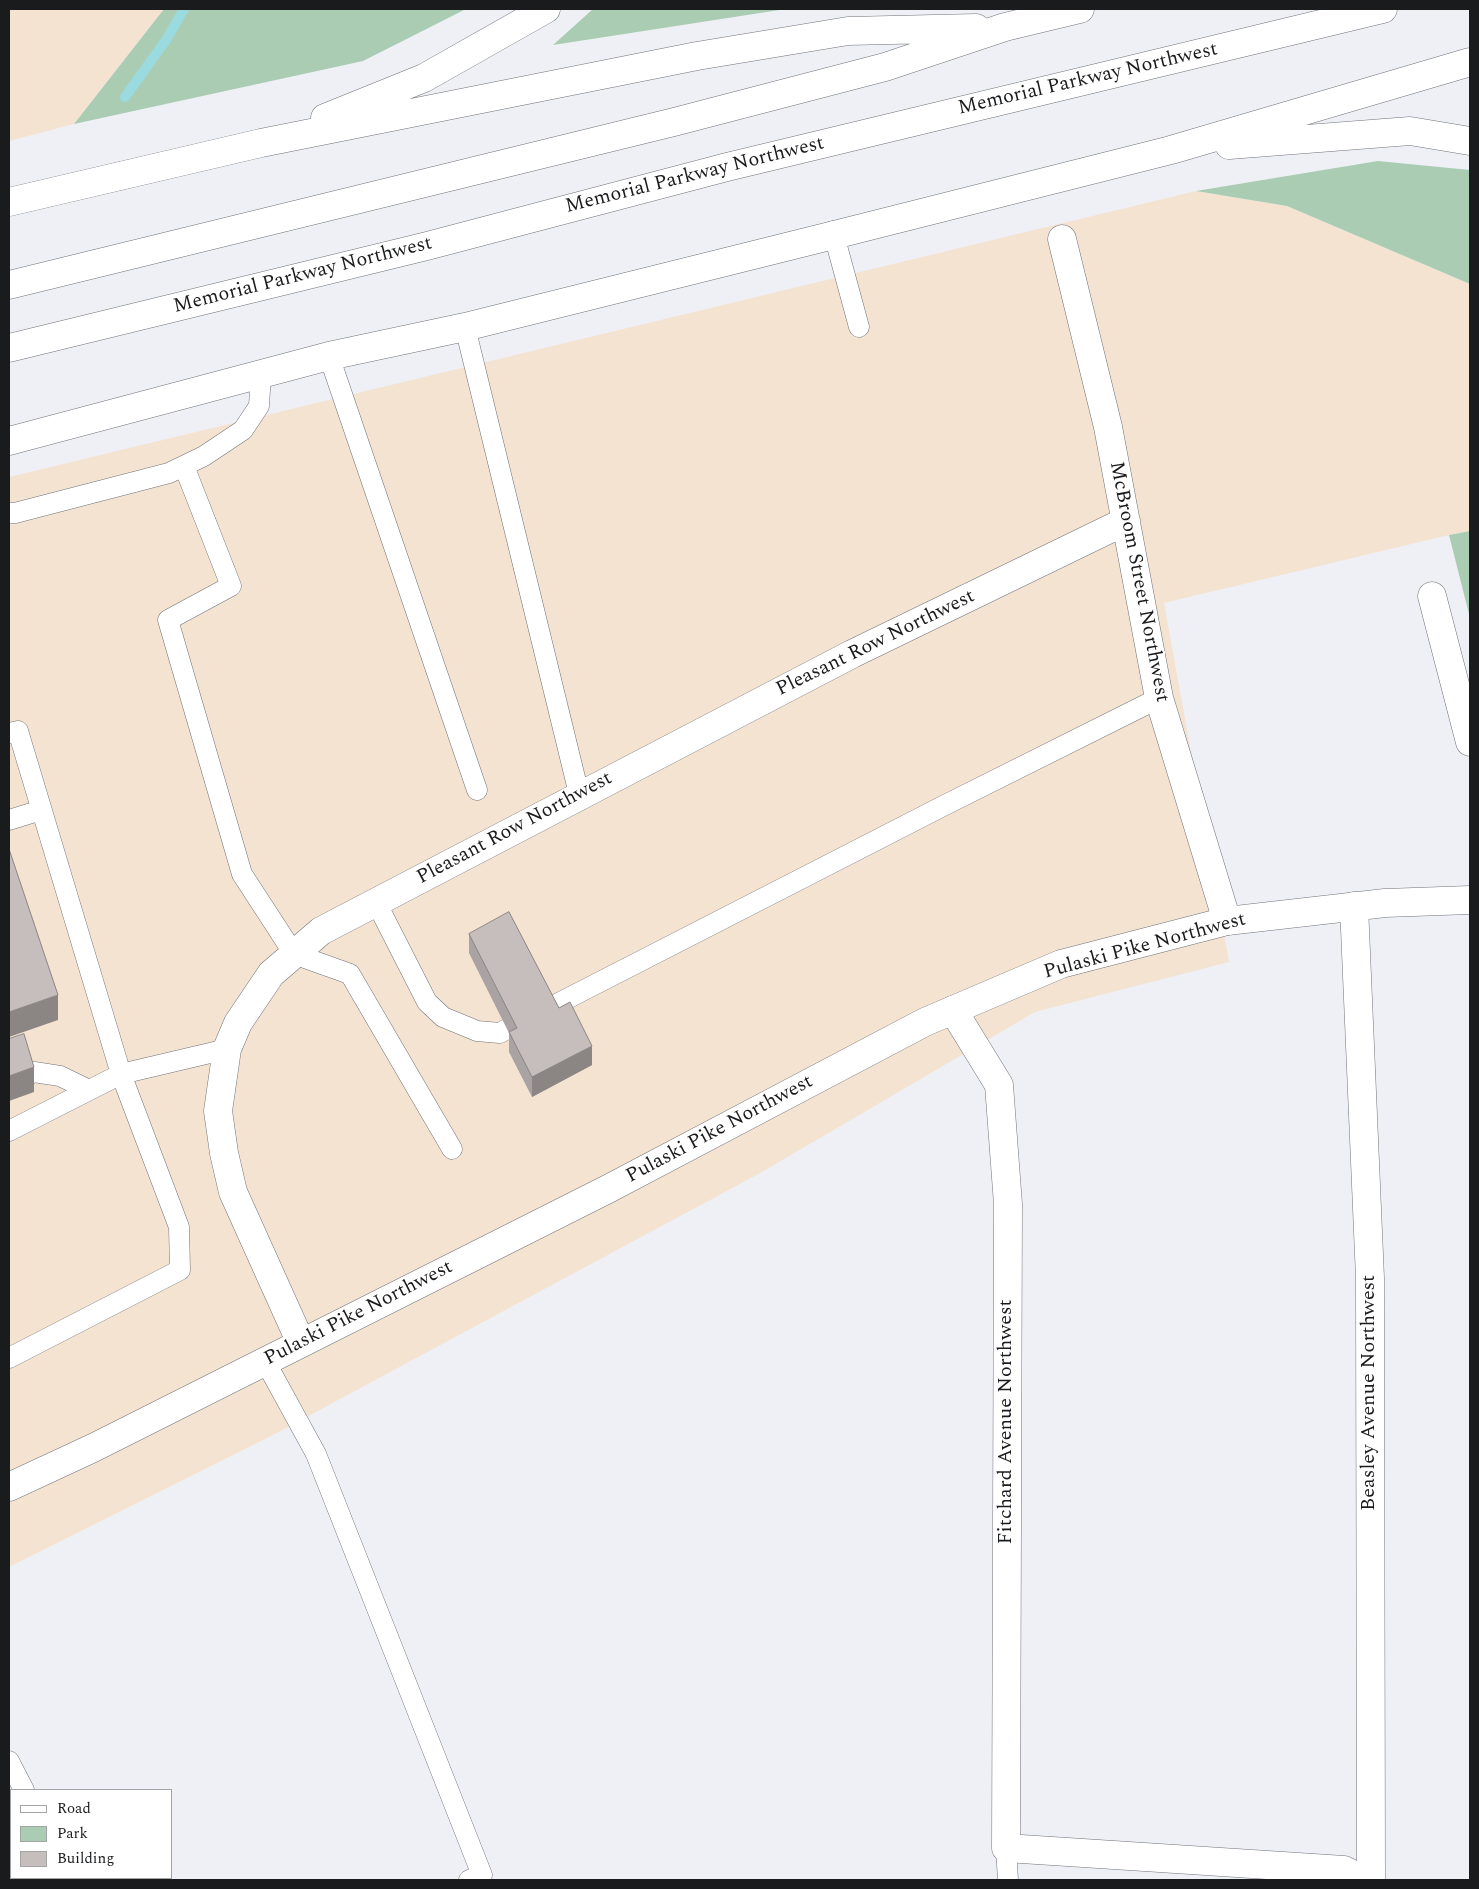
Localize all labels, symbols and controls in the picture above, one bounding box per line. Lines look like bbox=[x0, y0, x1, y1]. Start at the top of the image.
street label: Memorial Parkway Northwest bbox=[956, 38, 1220, 122]
street label: Memorial Parkway Northwest bbox=[563, 132, 827, 220]
street label: Memorial Parkway Northwest bbox=[171, 232, 435, 320]
street label: McBroom Street Northwest bbox=[1103, 460, 1173, 704]
street label: Pleasant Row Northwest bbox=[773, 585, 979, 703]
street label: Pleasant Row Northwest bbox=[413, 767, 617, 891]
street label: Pulaski Pike Northwest bbox=[1041, 908, 1249, 986]
street label: Pulaski Pike Northwest bbox=[622, 1071, 818, 1189]
street label: Pulaski Pike Northwest bbox=[261, 1256, 457, 1372]
street label: Beasley Avenue Northwest bbox=[1358, 1275, 1382, 1511]
street label: Fitchard Avenue Northwest bbox=[995, 1300, 1019, 1544]
legend bbox=[10, 1789, 172, 1879]
text: Road bbox=[57, 1797, 91, 1820]
text: Park bbox=[57, 1822, 88, 1845]
text: Building bbox=[57, 1847, 114, 1870]

